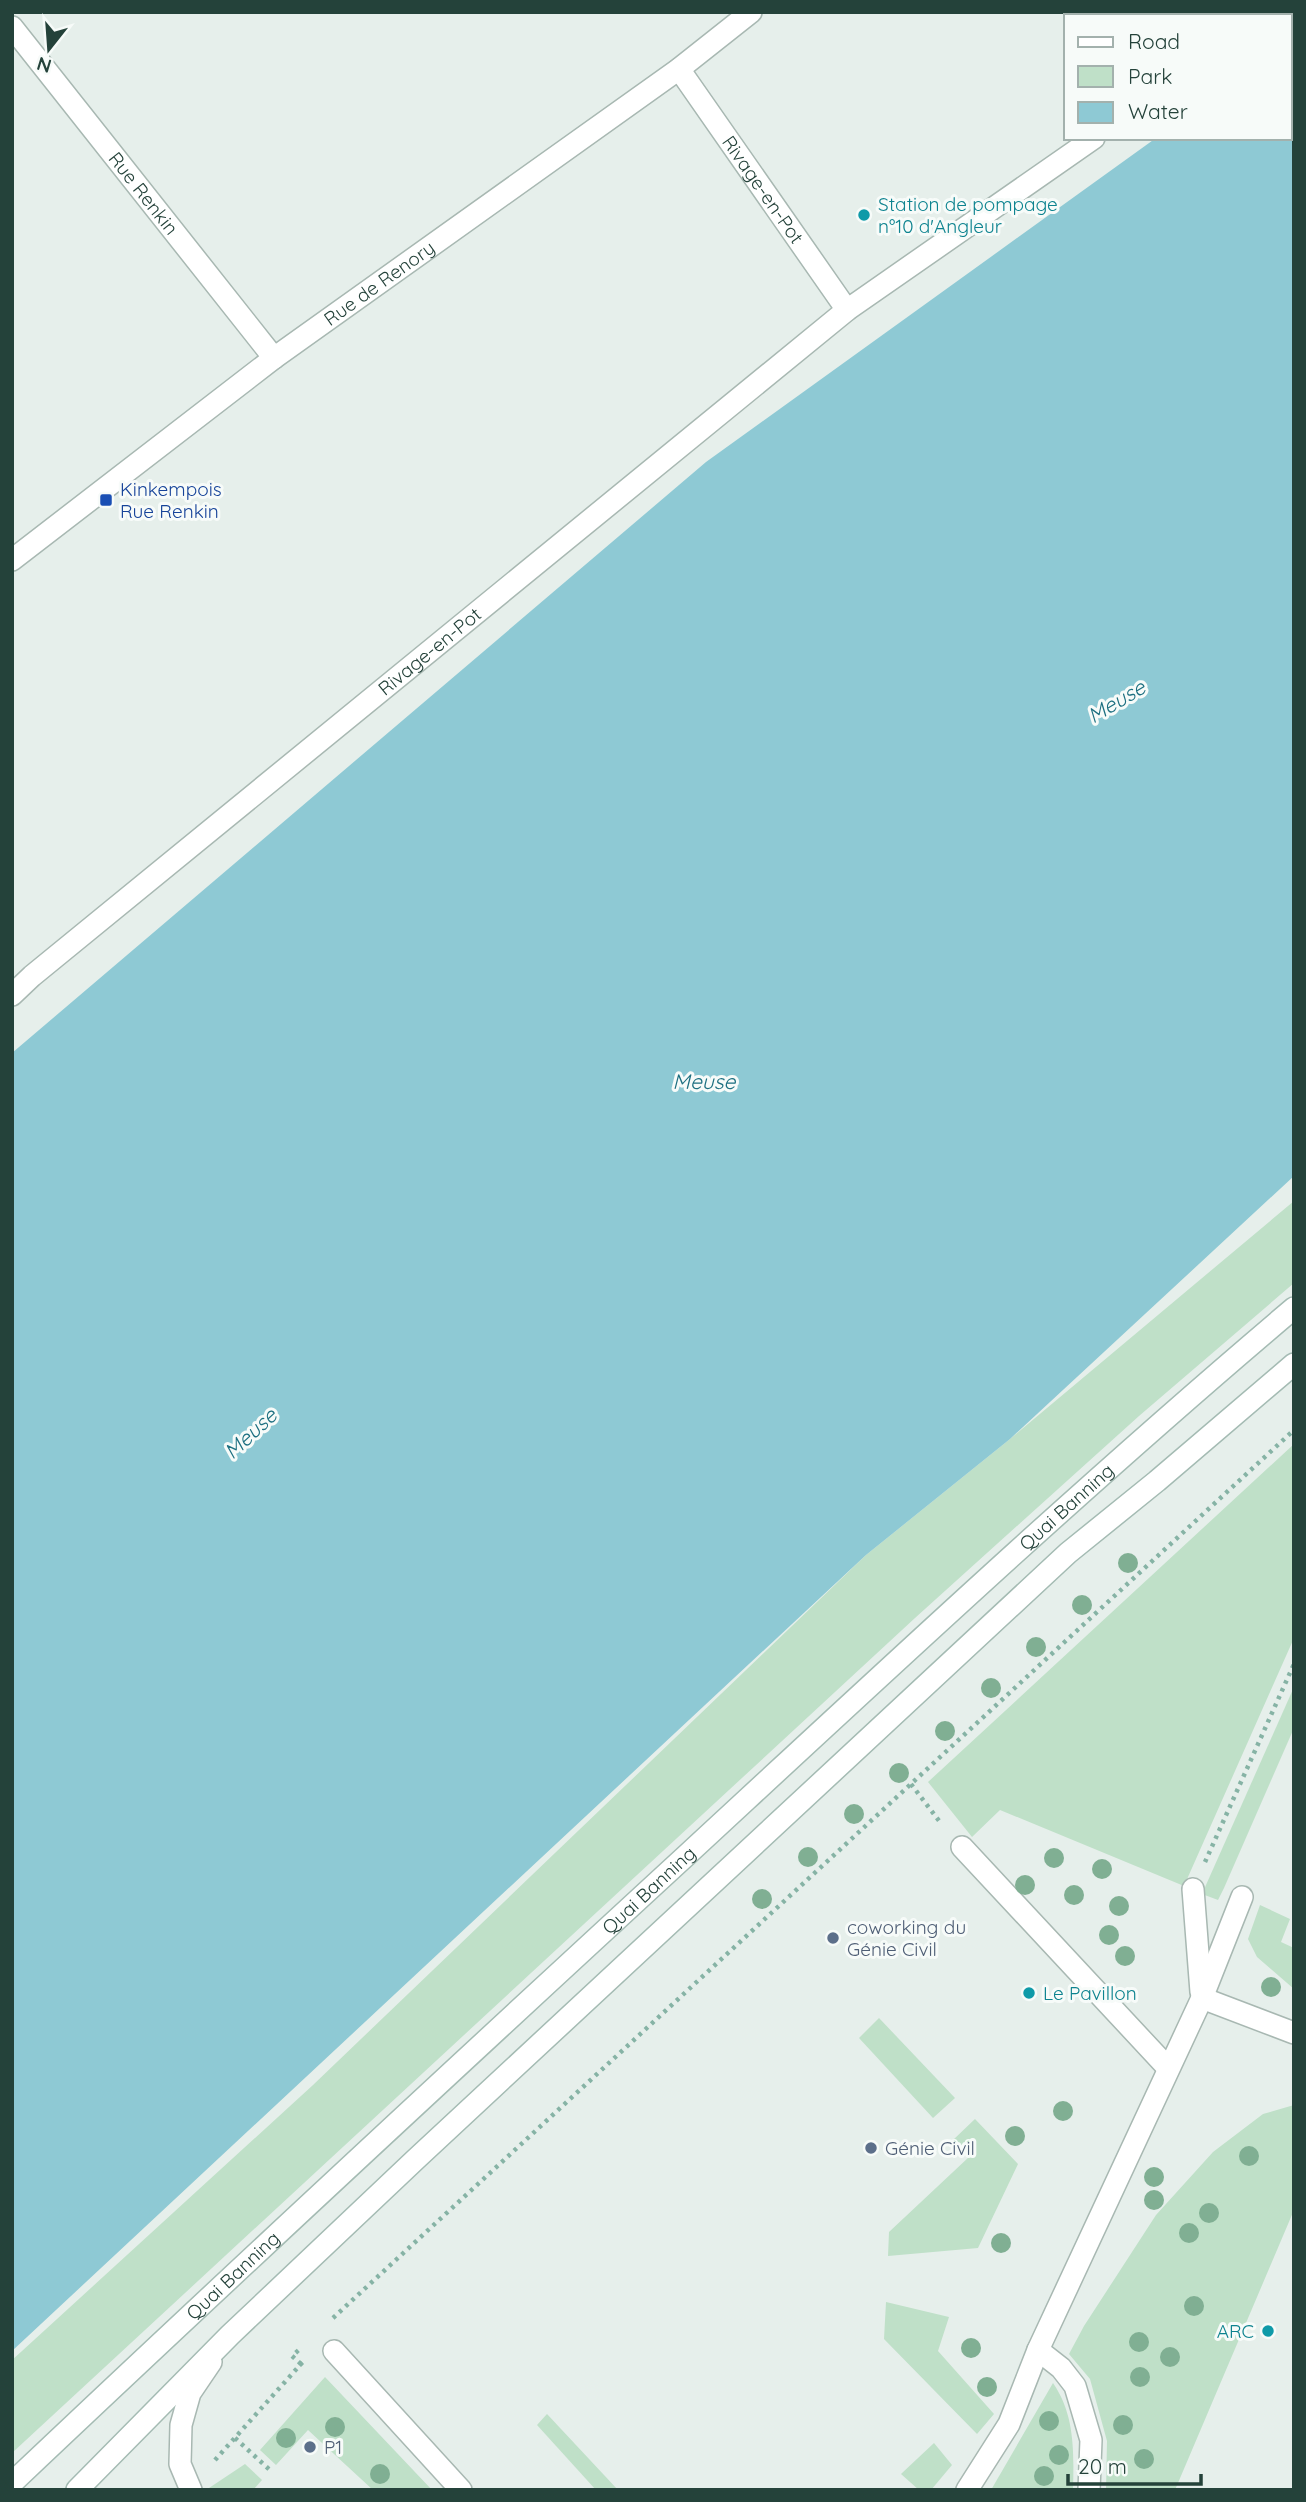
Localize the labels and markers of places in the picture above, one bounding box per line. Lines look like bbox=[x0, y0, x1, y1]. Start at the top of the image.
place label: Station de pompage n°10 d'Angleur bbox=[878, 192, 1058, 238]
marker: Station de pompage n°10 d'Angleur bbox=[856, 207, 872, 223]
place label: Kinkempois Rue Renkin bbox=[120, 477, 222, 523]
marker: Kinkempois Rue Renkin bbox=[98, 492, 114, 508]
place label: coworking du Génie Civil bbox=[847, 1915, 966, 1961]
marker: coworking du Génie Civil bbox=[825, 1930, 841, 1946]
place label: Le Pavillon bbox=[1043, 1981, 1137, 2005]
marker: Le Pavillon bbox=[1021, 1985, 1037, 2001]
place label: Génie Civil bbox=[885, 2136, 975, 2160]
marker: Génie Civil bbox=[863, 2140, 879, 2156]
place label: ARC bbox=[1217, 2319, 1254, 2343]
marker: ARC bbox=[1260, 2323, 1276, 2339]
place label: P1 bbox=[324, 2435, 342, 2459]
marker: P1 bbox=[302, 2439, 318, 2455]

